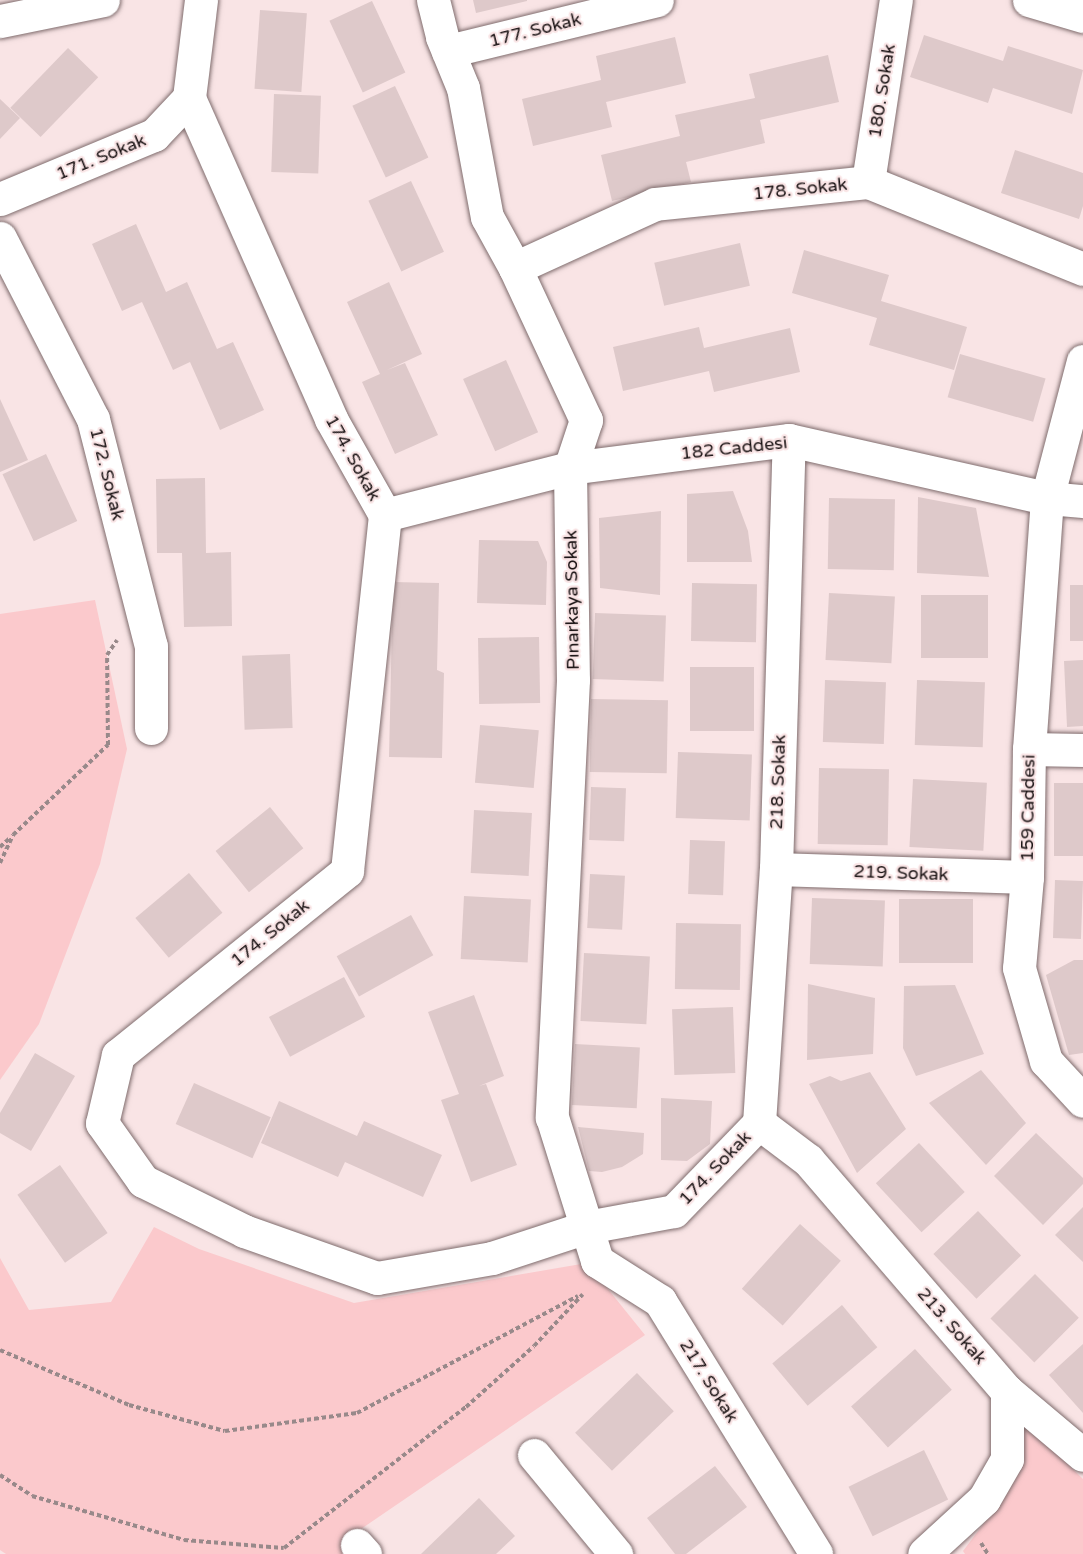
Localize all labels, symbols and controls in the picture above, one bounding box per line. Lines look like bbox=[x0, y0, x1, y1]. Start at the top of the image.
street label: 177. Sokak bbox=[487, 8, 583, 52]
street label: 180. Sokak bbox=[864, 42, 900, 140]
street label: 171. Sokak bbox=[53, 129, 149, 185]
street label: 178. Sokak bbox=[752, 173, 848, 205]
street label: 174. Sokak bbox=[321, 411, 385, 505]
street label: 172. Sokak bbox=[85, 425, 129, 523]
street label: 182 Caddesi bbox=[680, 432, 788, 464]
street label: Pınarkaya Sokak bbox=[560, 530, 584, 670]
street label: 218. Sokak bbox=[766, 734, 790, 830]
street label: 159 Caddesi bbox=[1016, 754, 1040, 862]
street label: 219. Sokak bbox=[853, 861, 949, 885]
street label: 174. Sokak bbox=[226, 895, 314, 971]
street label: 174. Sokak bbox=[674, 1126, 756, 1210]
street label: 213. Sokak bbox=[913, 1283, 991, 1369]
street label: 217. Sokak bbox=[675, 1335, 743, 1427]

